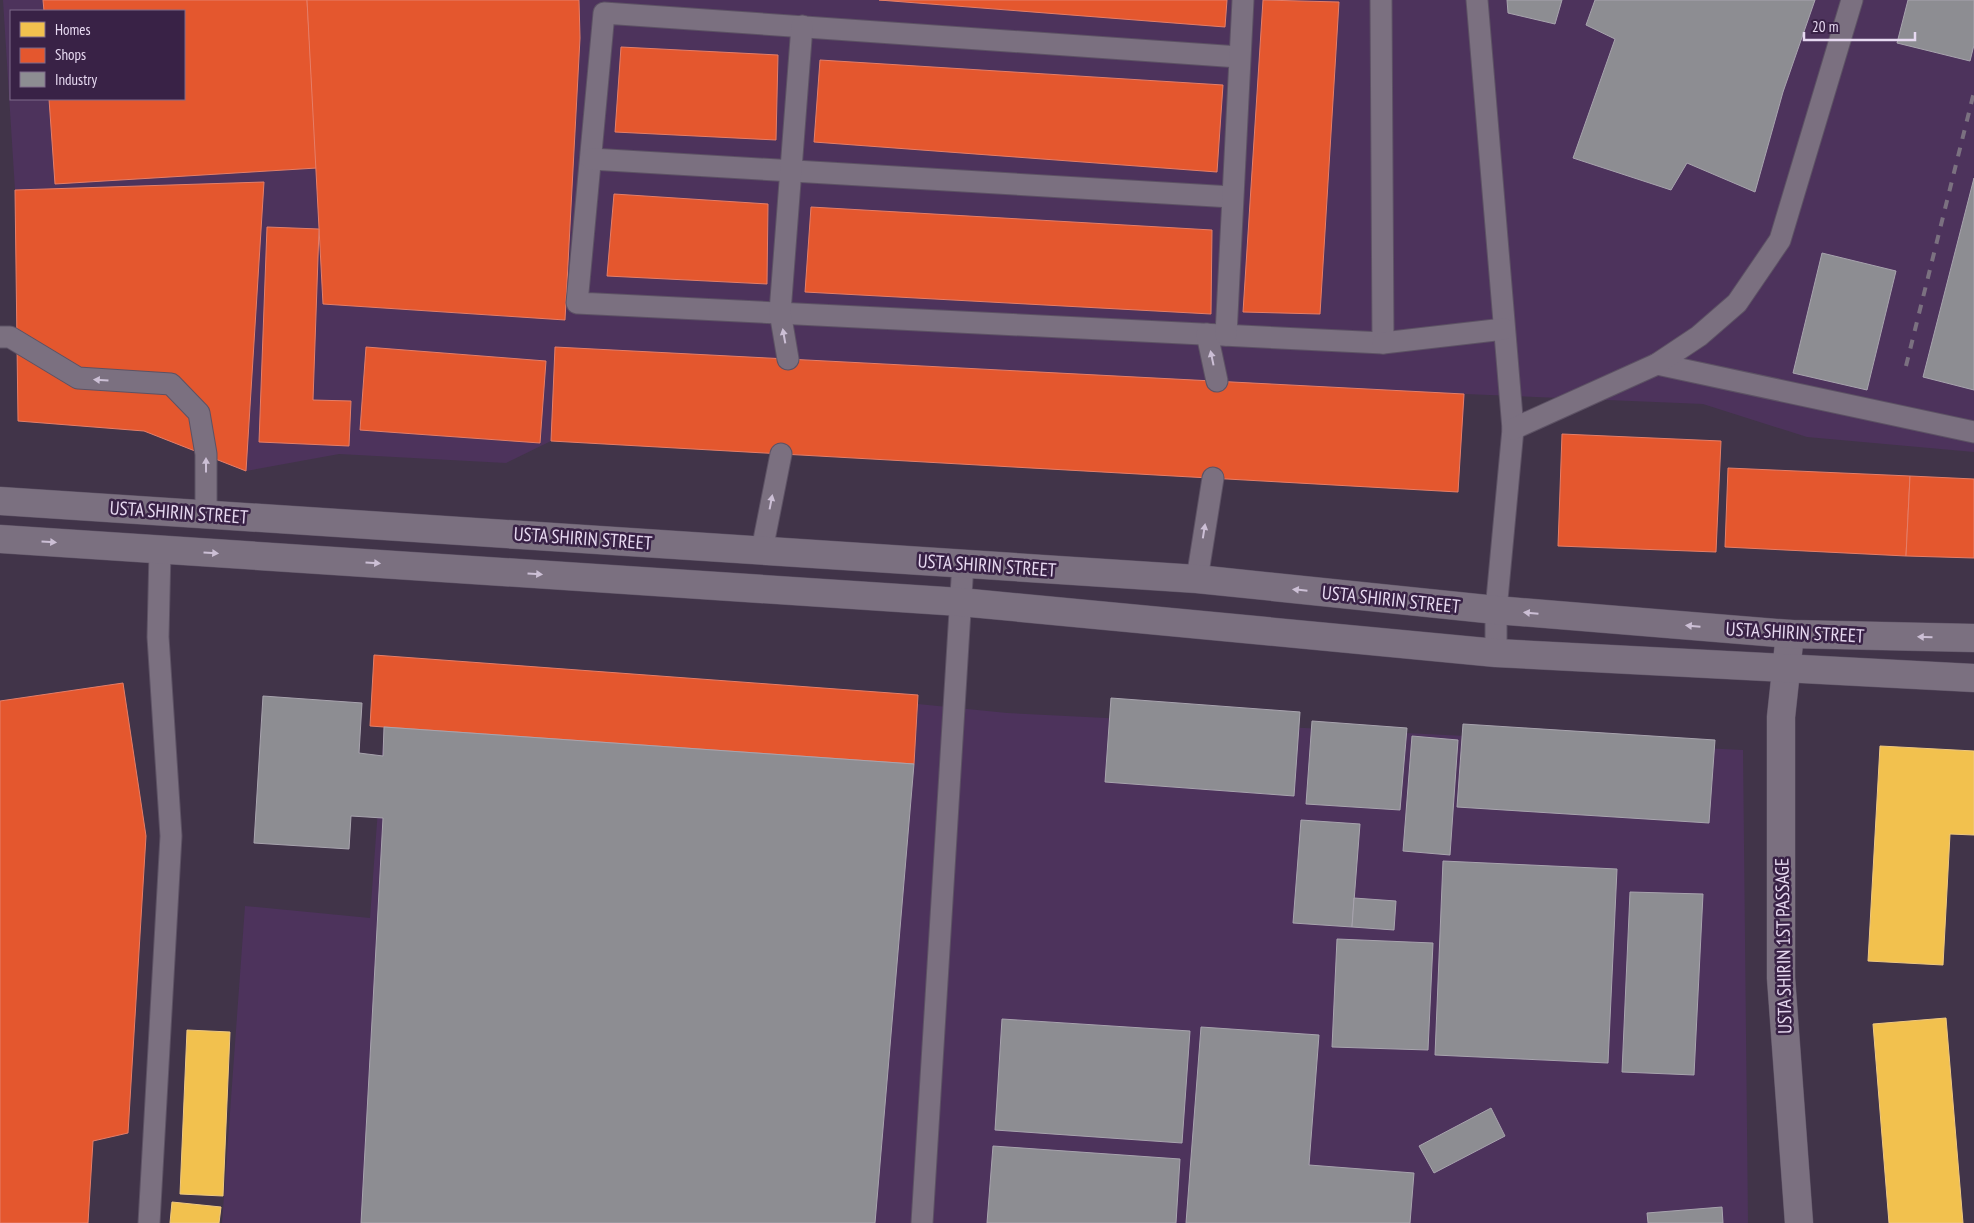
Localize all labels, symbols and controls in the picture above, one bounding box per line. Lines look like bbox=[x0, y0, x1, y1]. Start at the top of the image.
legend bbox=[10, 10, 185, 100]
scale bar bbox=[1804, 10, 1915, 42]
text: 20 m bbox=[1812, 17, 1838, 36]
text: Homes bbox=[55, 20, 91, 39]
text: Shops bbox=[55, 45, 86, 64]
text: Industry bbox=[55, 70, 97, 89]
one-way arrow bbox=[779, 327, 787, 343]
one-way arrow bbox=[1208, 350, 1216, 365]
one-way arrow bbox=[93, 375, 109, 383]
one-way arrow bbox=[202, 457, 210, 473]
street label: USTA SHIRIN STREET bbox=[109, 495, 250, 529]
one-way arrow bbox=[767, 495, 775, 510]
street label: USTA SHIRIN STREET bbox=[513, 521, 654, 555]
one-way arrow bbox=[1201, 523, 1209, 539]
one-way arrow bbox=[41, 539, 57, 547]
street label: USTA SHIRIN STREET bbox=[917, 548, 1058, 582]
one-way arrow bbox=[203, 549, 219, 557]
one-way arrow bbox=[365, 560, 381, 568]
one-way arrow bbox=[527, 570, 543, 578]
street label: USTA SHIRIN STREET bbox=[1321, 580, 1462, 618]
one-way arrow bbox=[1291, 586, 1307, 594]
one-way arrow bbox=[1523, 609, 1539, 617]
street label: USTA SHIRIN STREET bbox=[1725, 616, 1866, 648]
one-way arrow bbox=[1685, 622, 1701, 630]
one-way arrow bbox=[1917, 633, 1933, 641]
street label: USTA SHIRIN 1ST PASSAGE bbox=[1769, 858, 1797, 1034]

